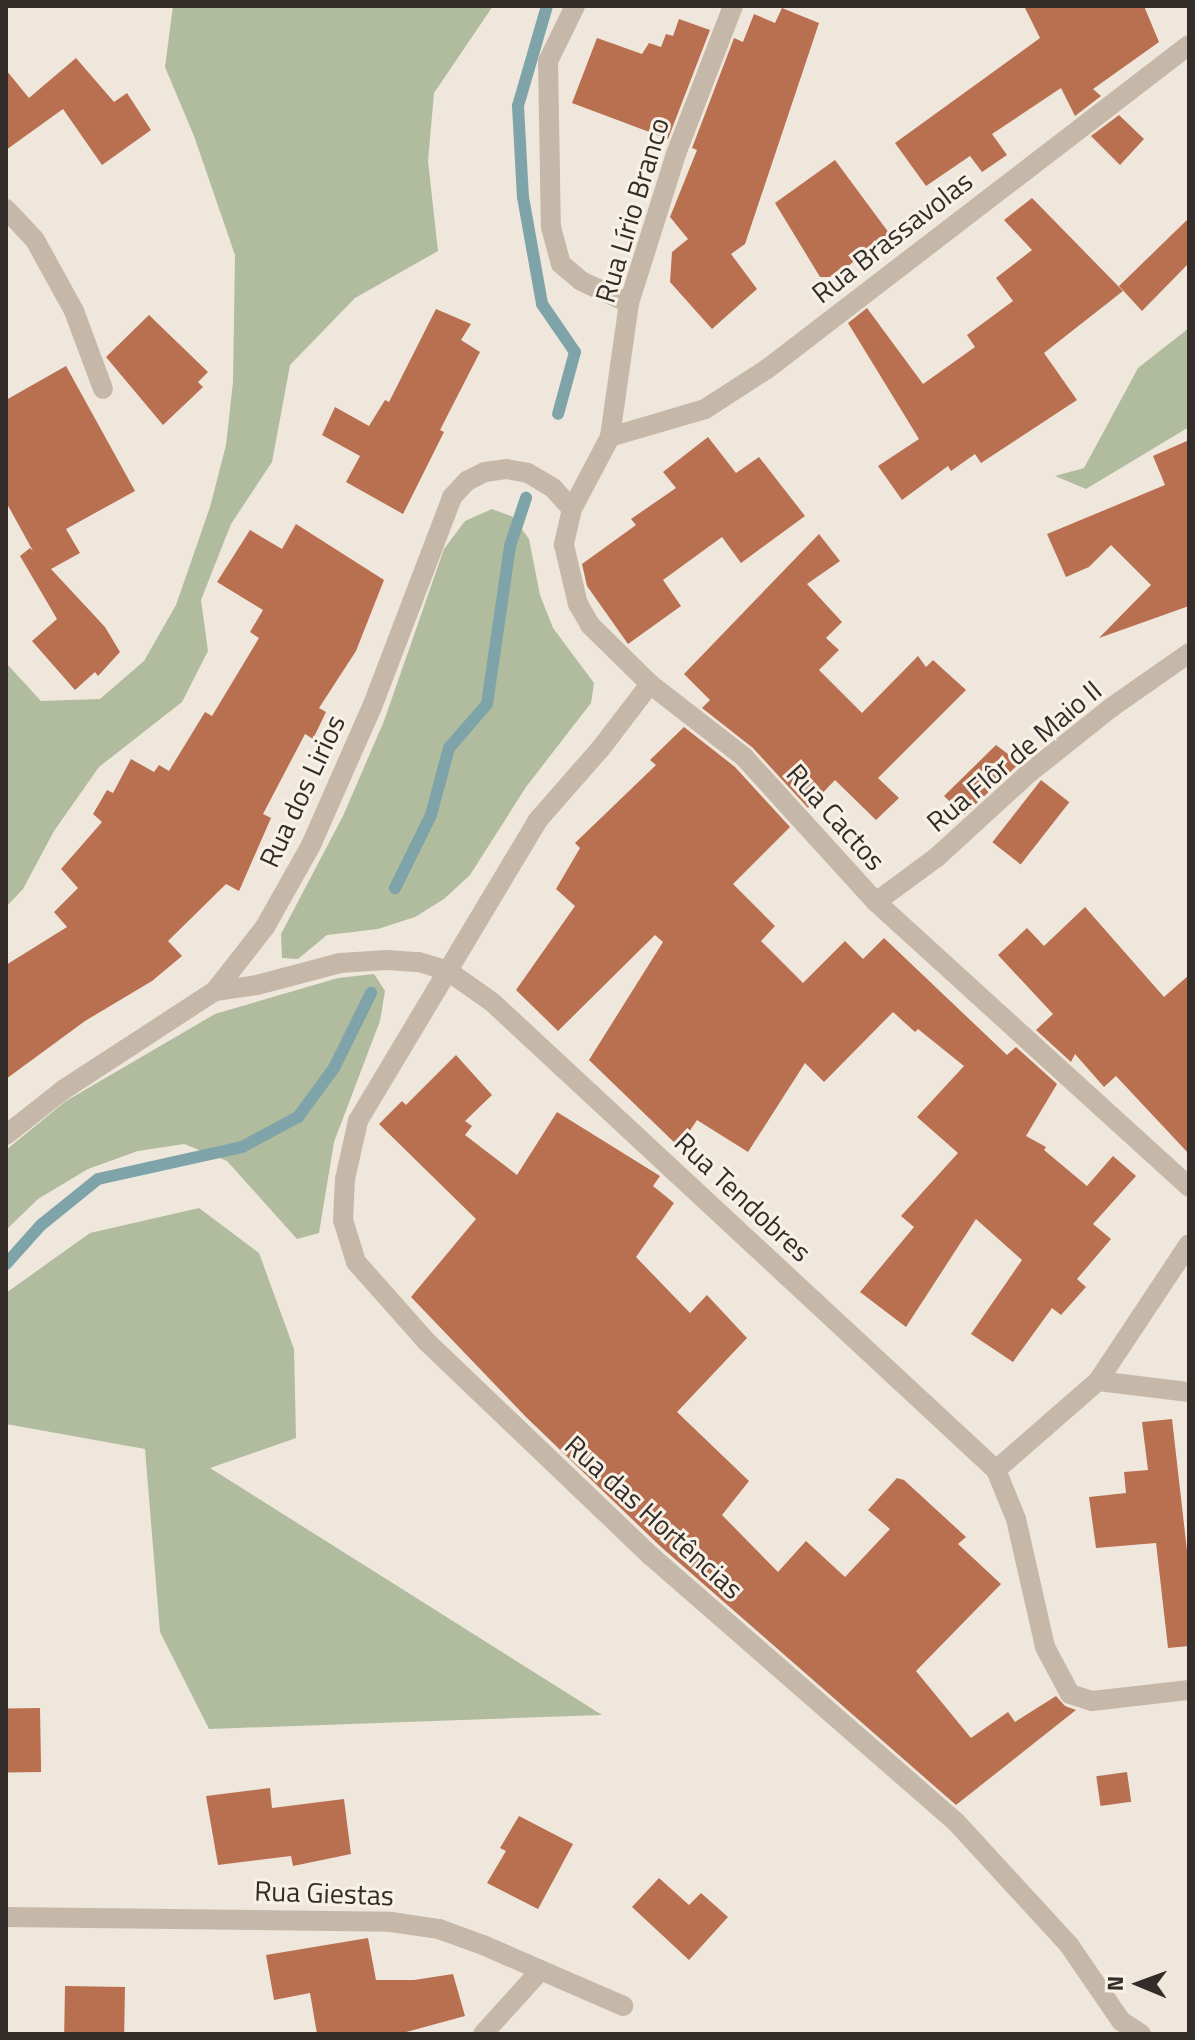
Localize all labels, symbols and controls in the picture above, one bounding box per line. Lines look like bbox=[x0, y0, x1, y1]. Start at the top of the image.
street label: Rua Lírio Branco bbox=[588, 114, 676, 306]
street label: Rua Brassavolas bbox=[805, 164, 979, 310]
street label: Rua Flôr de Maio II bbox=[920, 673, 1108, 839]
street label: Rua dos Lirios bbox=[252, 710, 352, 872]
street label: Rua Cactos bbox=[780, 757, 892, 877]
street label: Rua Tendobres bbox=[668, 1125, 818, 1269]
street label: Rua das Hortências bbox=[558, 1428, 750, 1606]
street label: Rua Giestas bbox=[254, 1874, 394, 1912]
north arrow bbox=[1099, 1944, 1179, 2024]
text: N bbox=[1098, 1976, 1132, 1992]

